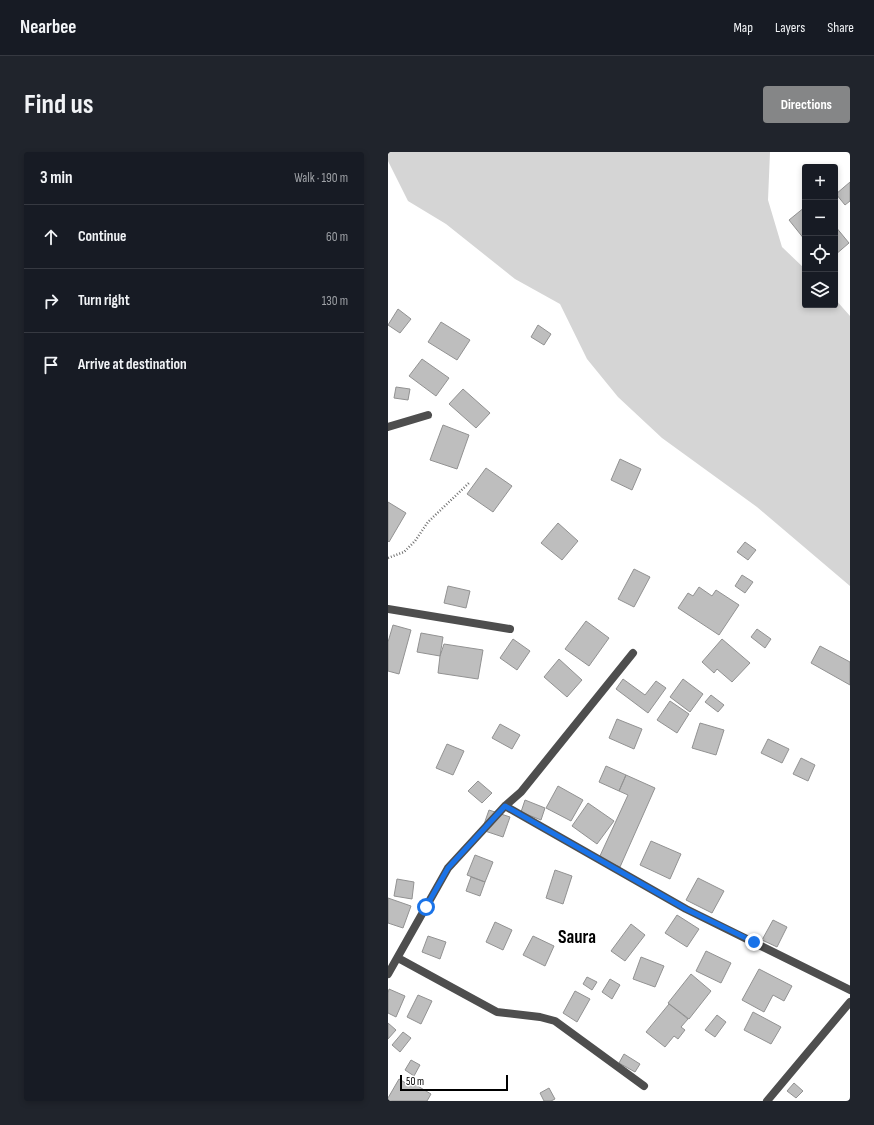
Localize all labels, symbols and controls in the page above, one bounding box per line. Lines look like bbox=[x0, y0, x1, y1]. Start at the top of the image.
text: Nearbee bbox=[20, 16, 76, 39]
text: Map bbox=[733, 19, 753, 36]
text: Layers bbox=[775, 19, 805, 36]
text: Share bbox=[827, 19, 854, 36]
button: Directions bbox=[763, 86, 850, 123]
text: Find us bbox=[24, 88, 93, 121]
map controls bbox=[802, 164, 838, 308]
button: + bbox=[802, 164, 838, 200]
text: 3 min bbox=[40, 168, 73, 188]
text: Walk · 190 m bbox=[294, 170, 348, 186]
button: − bbox=[802, 200, 838, 236]
icon: ahead bbox=[40, 226, 62, 248]
text: Continue bbox=[78, 227, 127, 246]
text: 60 m bbox=[326, 229, 348, 245]
button: locate bbox=[802, 236, 838, 272]
button: layers bbox=[802, 272, 838, 308]
icon: right bbox=[40, 290, 62, 312]
text: Turn right bbox=[78, 291, 130, 310]
text: 130 m bbox=[322, 293, 348, 309]
icon: arrive bbox=[40, 354, 62, 376]
text: Arrive at destination bbox=[78, 355, 187, 374]
route start bbox=[417, 898, 435, 916]
district label: Saura bbox=[558, 926, 596, 949]
route end bbox=[745, 933, 763, 951]
scale bar bbox=[400, 1073, 508, 1092]
text: 50 m bbox=[406, 1075, 424, 1088]

